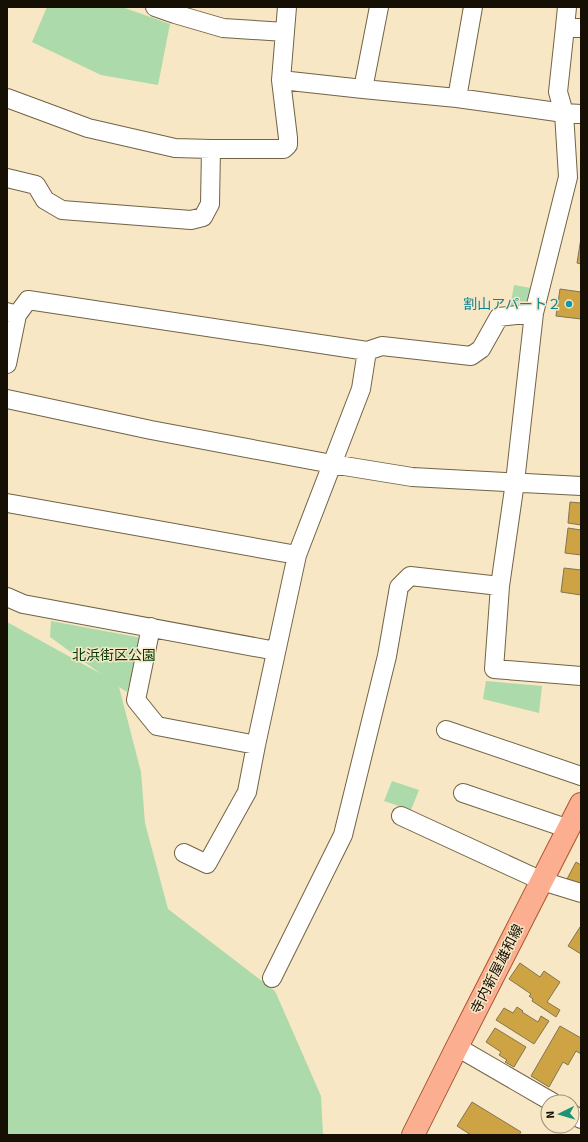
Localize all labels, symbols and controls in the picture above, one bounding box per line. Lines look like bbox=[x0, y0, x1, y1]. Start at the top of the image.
place label: 割山アパート２ bbox=[463, 296, 561, 313]
marker: 割山アパート２ bbox=[564, 299, 574, 309]
park label: 北浜街区公園 bbox=[72, 647, 156, 664]
street label: 寺内新屋雄和線 bbox=[467, 921, 527, 1017]
north arrow bbox=[540, 1094, 580, 1134]
text: N bbox=[544, 1110, 557, 1119]

